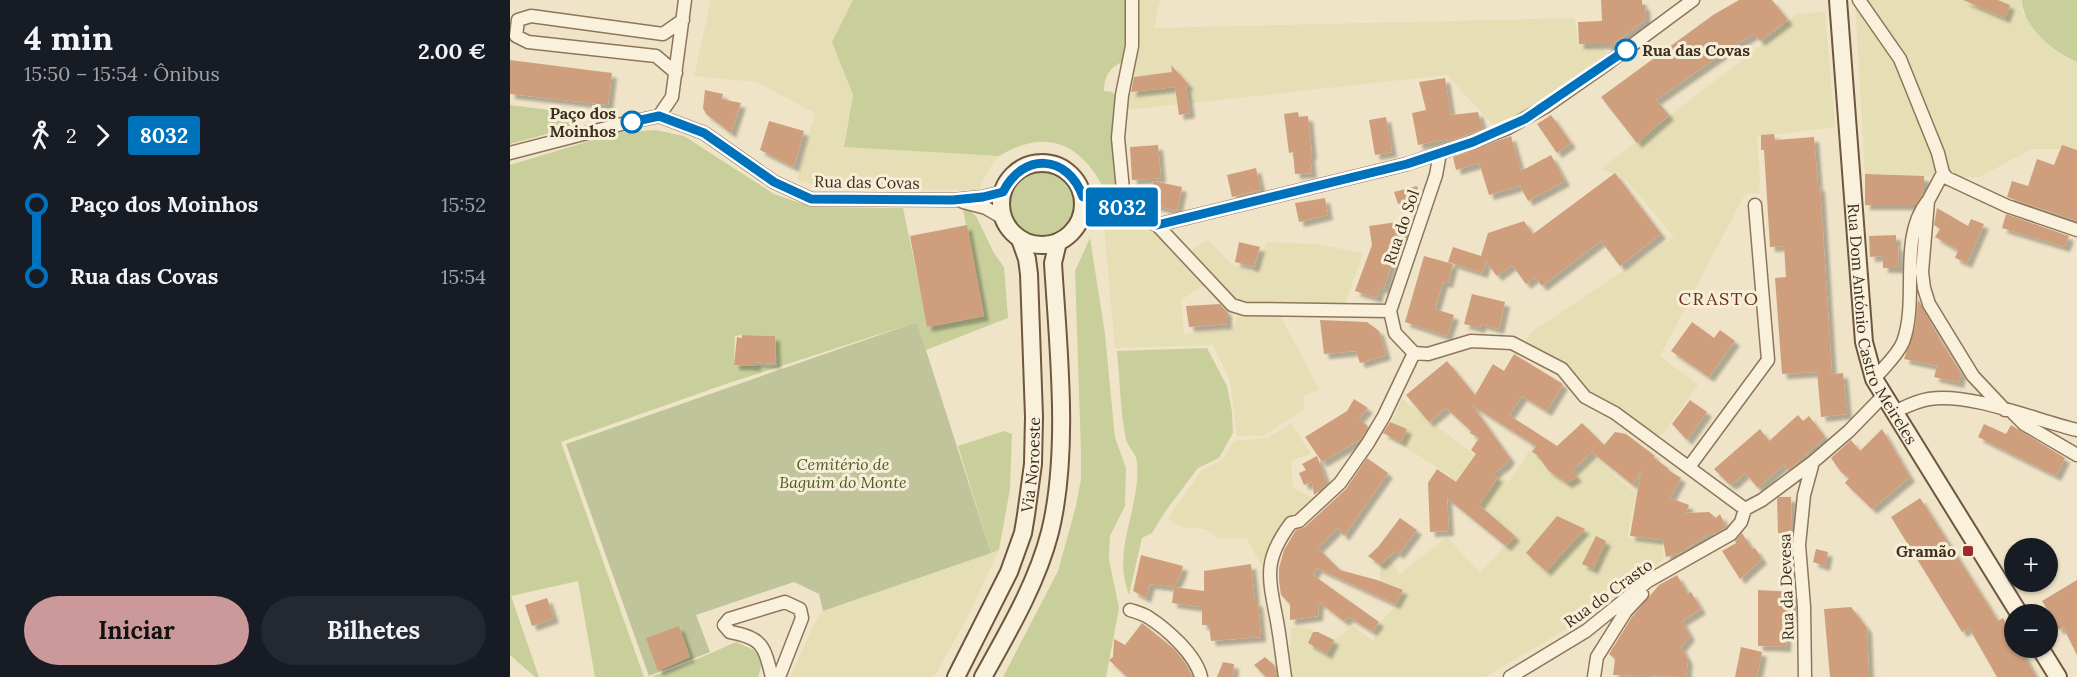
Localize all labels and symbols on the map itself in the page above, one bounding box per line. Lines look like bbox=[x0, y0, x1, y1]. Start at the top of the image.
marker: Rua das Covas bbox=[1615, 39, 1637, 61]
place label: Rua das Covas bbox=[1642, 40, 1750, 60]
place label: Paço dos Moinhos bbox=[550, 103, 616, 141]
marker: Paço dos Moinhos bbox=[621, 111, 643, 133]
street label: Rua das Covas bbox=[814, 171, 920, 193]
street label: Rua do Sol bbox=[1379, 187, 1423, 267]
line badge: 8032 bbox=[1080, 188, 1164, 226]
street label: Rua Dom António Castro Meireles bbox=[1843, 203, 1922, 448]
district label: CRASTO bbox=[1678, 287, 1760, 310]
street label: Via Noroeste bbox=[1016, 416, 1044, 515]
park label: Cemitério de Baguim do Monte bbox=[779, 454, 907, 492]
street label: Rua da Devesa bbox=[1774, 533, 1798, 641]
place label: Gramão bbox=[1896, 541, 1956, 561]
marker: Gramão bbox=[1961, 544, 1975, 558]
street label: Rua do Crasto bbox=[1560, 554, 1656, 632]

